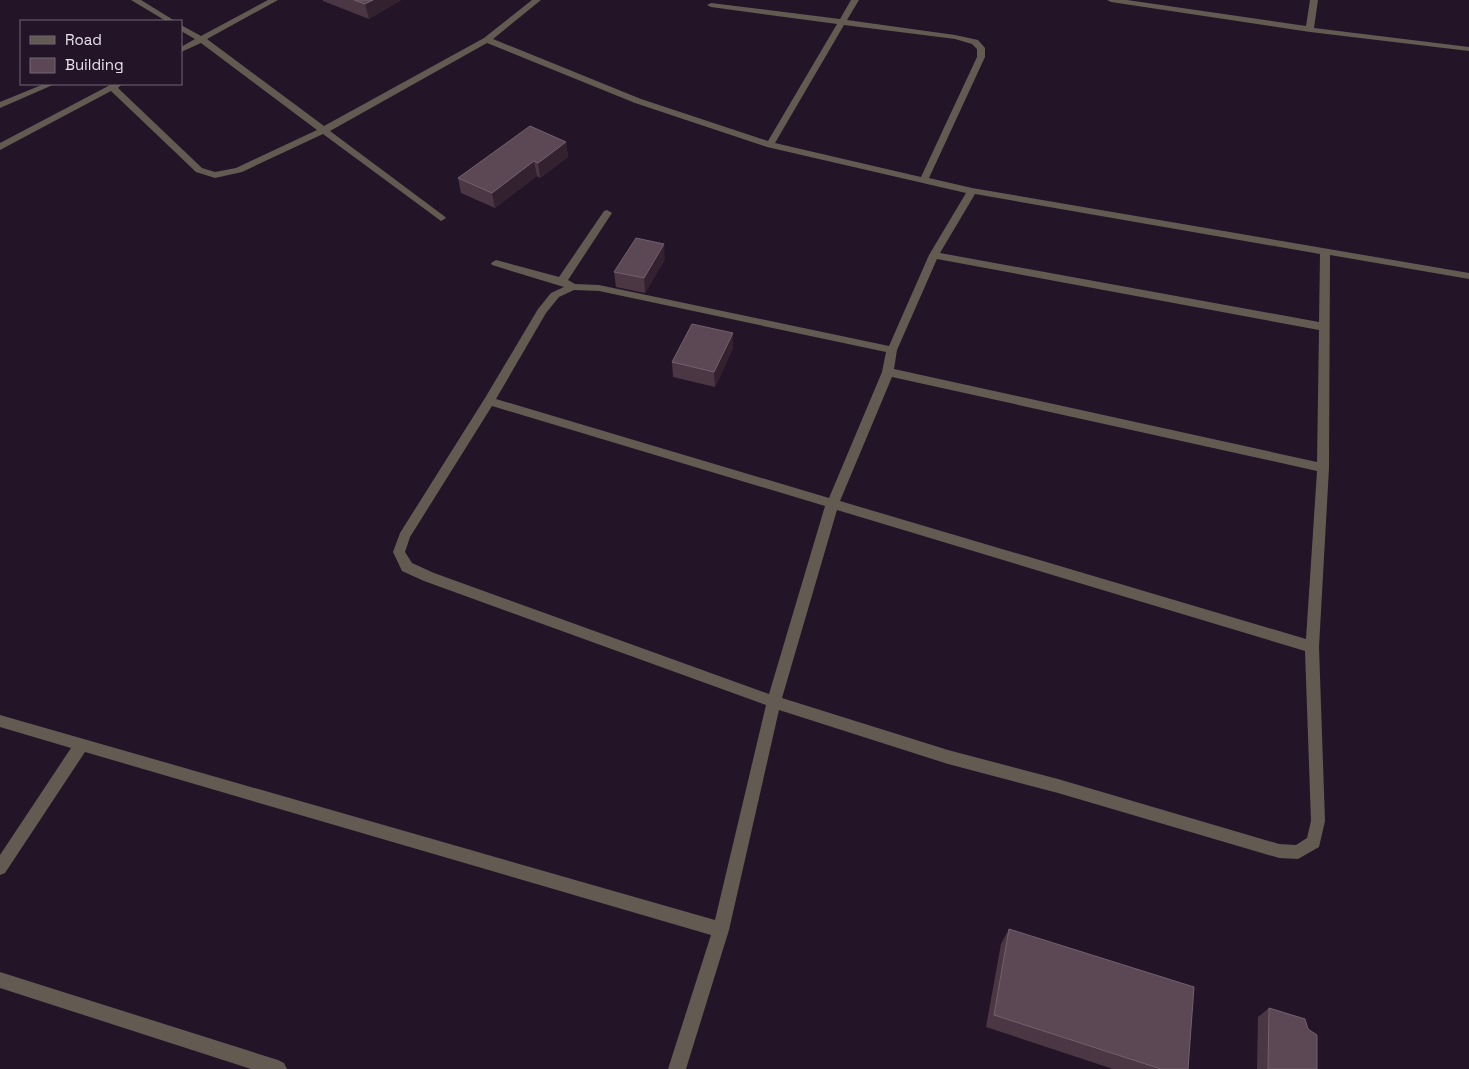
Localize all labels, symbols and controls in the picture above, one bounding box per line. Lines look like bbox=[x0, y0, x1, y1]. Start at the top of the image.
legend bbox=[20, 20, 182, 85]
text: Road bbox=[65, 30, 102, 49]
text: Building bbox=[65, 55, 124, 74]

